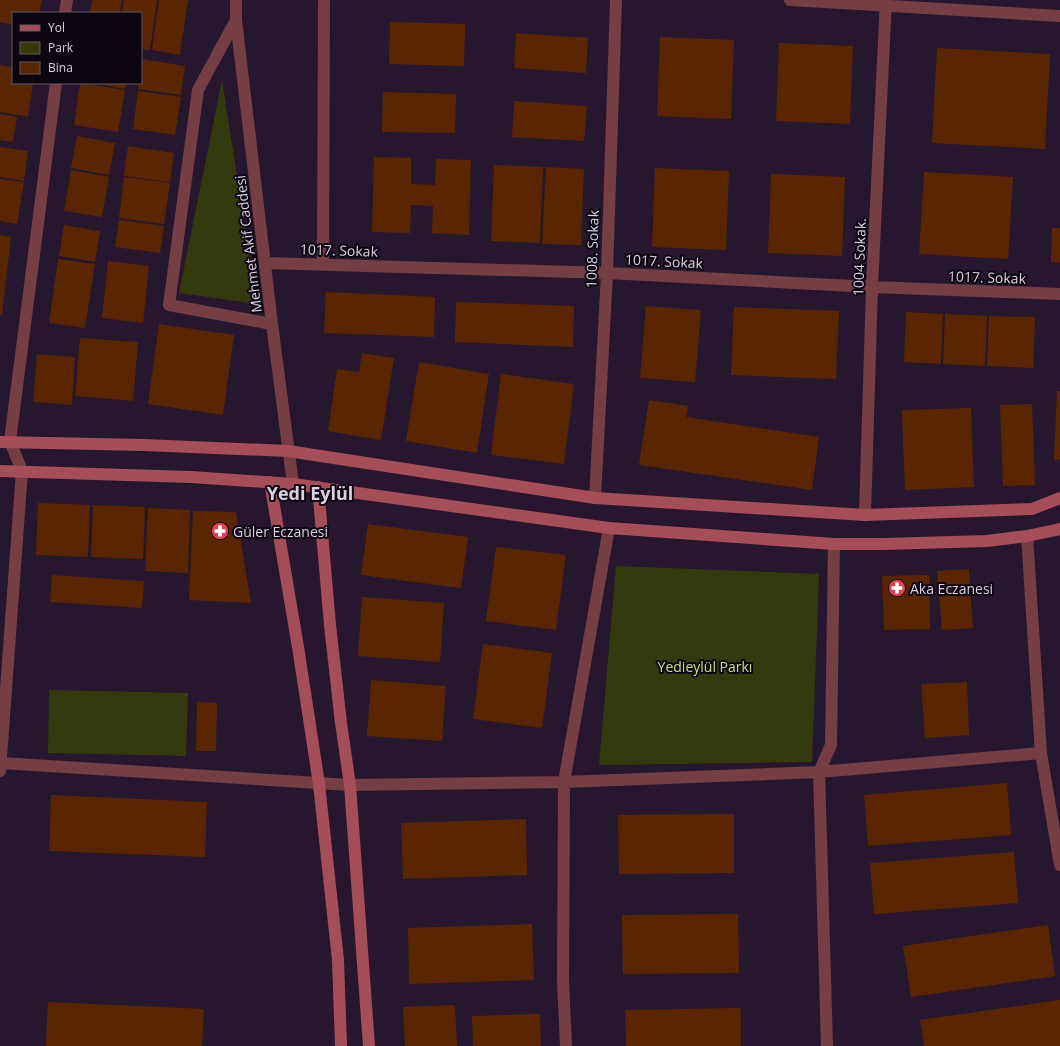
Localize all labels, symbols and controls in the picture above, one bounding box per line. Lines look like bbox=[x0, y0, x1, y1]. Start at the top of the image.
legend bbox=[12, 12, 142, 84]
text: Yol bbox=[48, 19, 65, 36]
text: Park bbox=[48, 39, 74, 56]
text: Bina bbox=[48, 59, 73, 76]
street label: Mehmet Akif Caddesi bbox=[230, 174, 266, 314]
street label: 1008. Sokak bbox=[581, 209, 603, 288]
street label: 1004 Sokak. bbox=[848, 218, 870, 296]
street label: 1017. Sokak bbox=[300, 239, 379, 261]
street label: 1017. Sokak bbox=[625, 249, 704, 273]
street label: 1017. Sokak bbox=[948, 266, 1027, 288]
district label: Yedi Eylül bbox=[267, 481, 353, 505]
pharmacy icon: Güler Eczanesi bbox=[210, 521, 230, 541]
place label: Güler Eczanesi bbox=[233, 522, 328, 541]
pharmacy icon: Aka Eczanesi bbox=[887, 578, 907, 598]
place label: Aka Eczanesi bbox=[910, 579, 993, 598]
park label: Yedieylül Parkı bbox=[658, 657, 752, 676]

